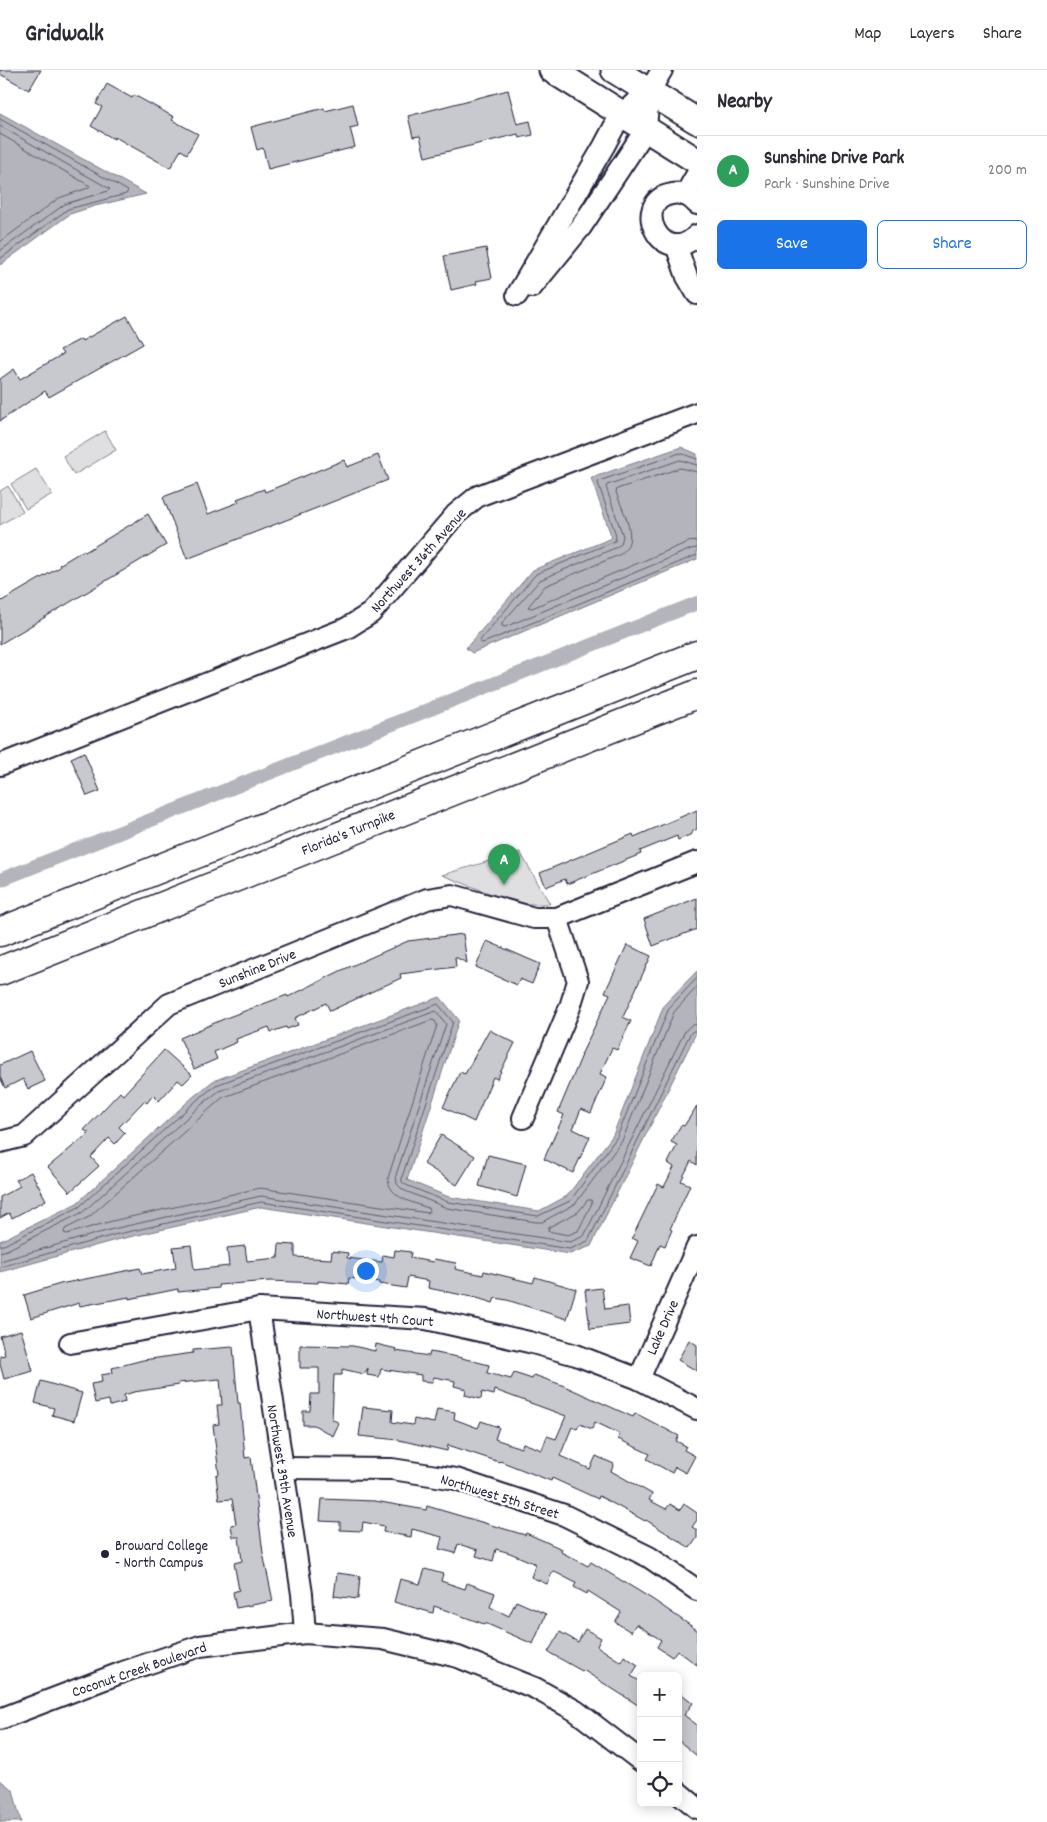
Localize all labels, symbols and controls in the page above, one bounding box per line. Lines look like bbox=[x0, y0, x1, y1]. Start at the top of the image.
text: Gridwalk bbox=[25, 18, 104, 52]
text: Map bbox=[854, 22, 881, 47]
text: Layers bbox=[909, 22, 955, 47]
text: Share bbox=[983, 22, 1022, 47]
text: Nearby bbox=[717, 88, 772, 118]
text: Sunshine Drive Park bbox=[764, 146, 904, 173]
text: A bbox=[729, 159, 737, 182]
text: 200 m bbox=[988, 159, 1027, 182]
text: Park · Sunshine Drive bbox=[764, 173, 890, 196]
button: Save bbox=[717, 220, 867, 269]
button: Share bbox=[877, 220, 1027, 269]
street label: Northwest 36th Avenue bbox=[366, 504, 473, 619]
street label: Florida's Turnpike bbox=[299, 805, 399, 863]
pin: A bbox=[488, 844, 520, 885]
street label: Sunshine Drive bbox=[216, 944, 300, 995]
your location bbox=[353, 1258, 379, 1284]
street label: Lake Drive bbox=[642, 1296, 686, 1359]
street label: Northwest 4th Court bbox=[316, 1304, 435, 1334]
street label: Northwest 39th Avenue bbox=[260, 1403, 302, 1540]
street label: Northwest 5th Street bbox=[437, 1469, 562, 1527]
place label: Broward College - North Campus bbox=[115, 1536, 208, 1575]
marker: Broward College - North Campus bbox=[99, 1548, 111, 1560]
street label: Coconut Creek Boulevard bbox=[69, 1637, 210, 1704]
map controls bbox=[637, 1672, 682, 1807]
button: + bbox=[637, 1672, 682, 1717]
button: − bbox=[637, 1717, 682, 1762]
button: locate bbox=[637, 1762, 682, 1807]

